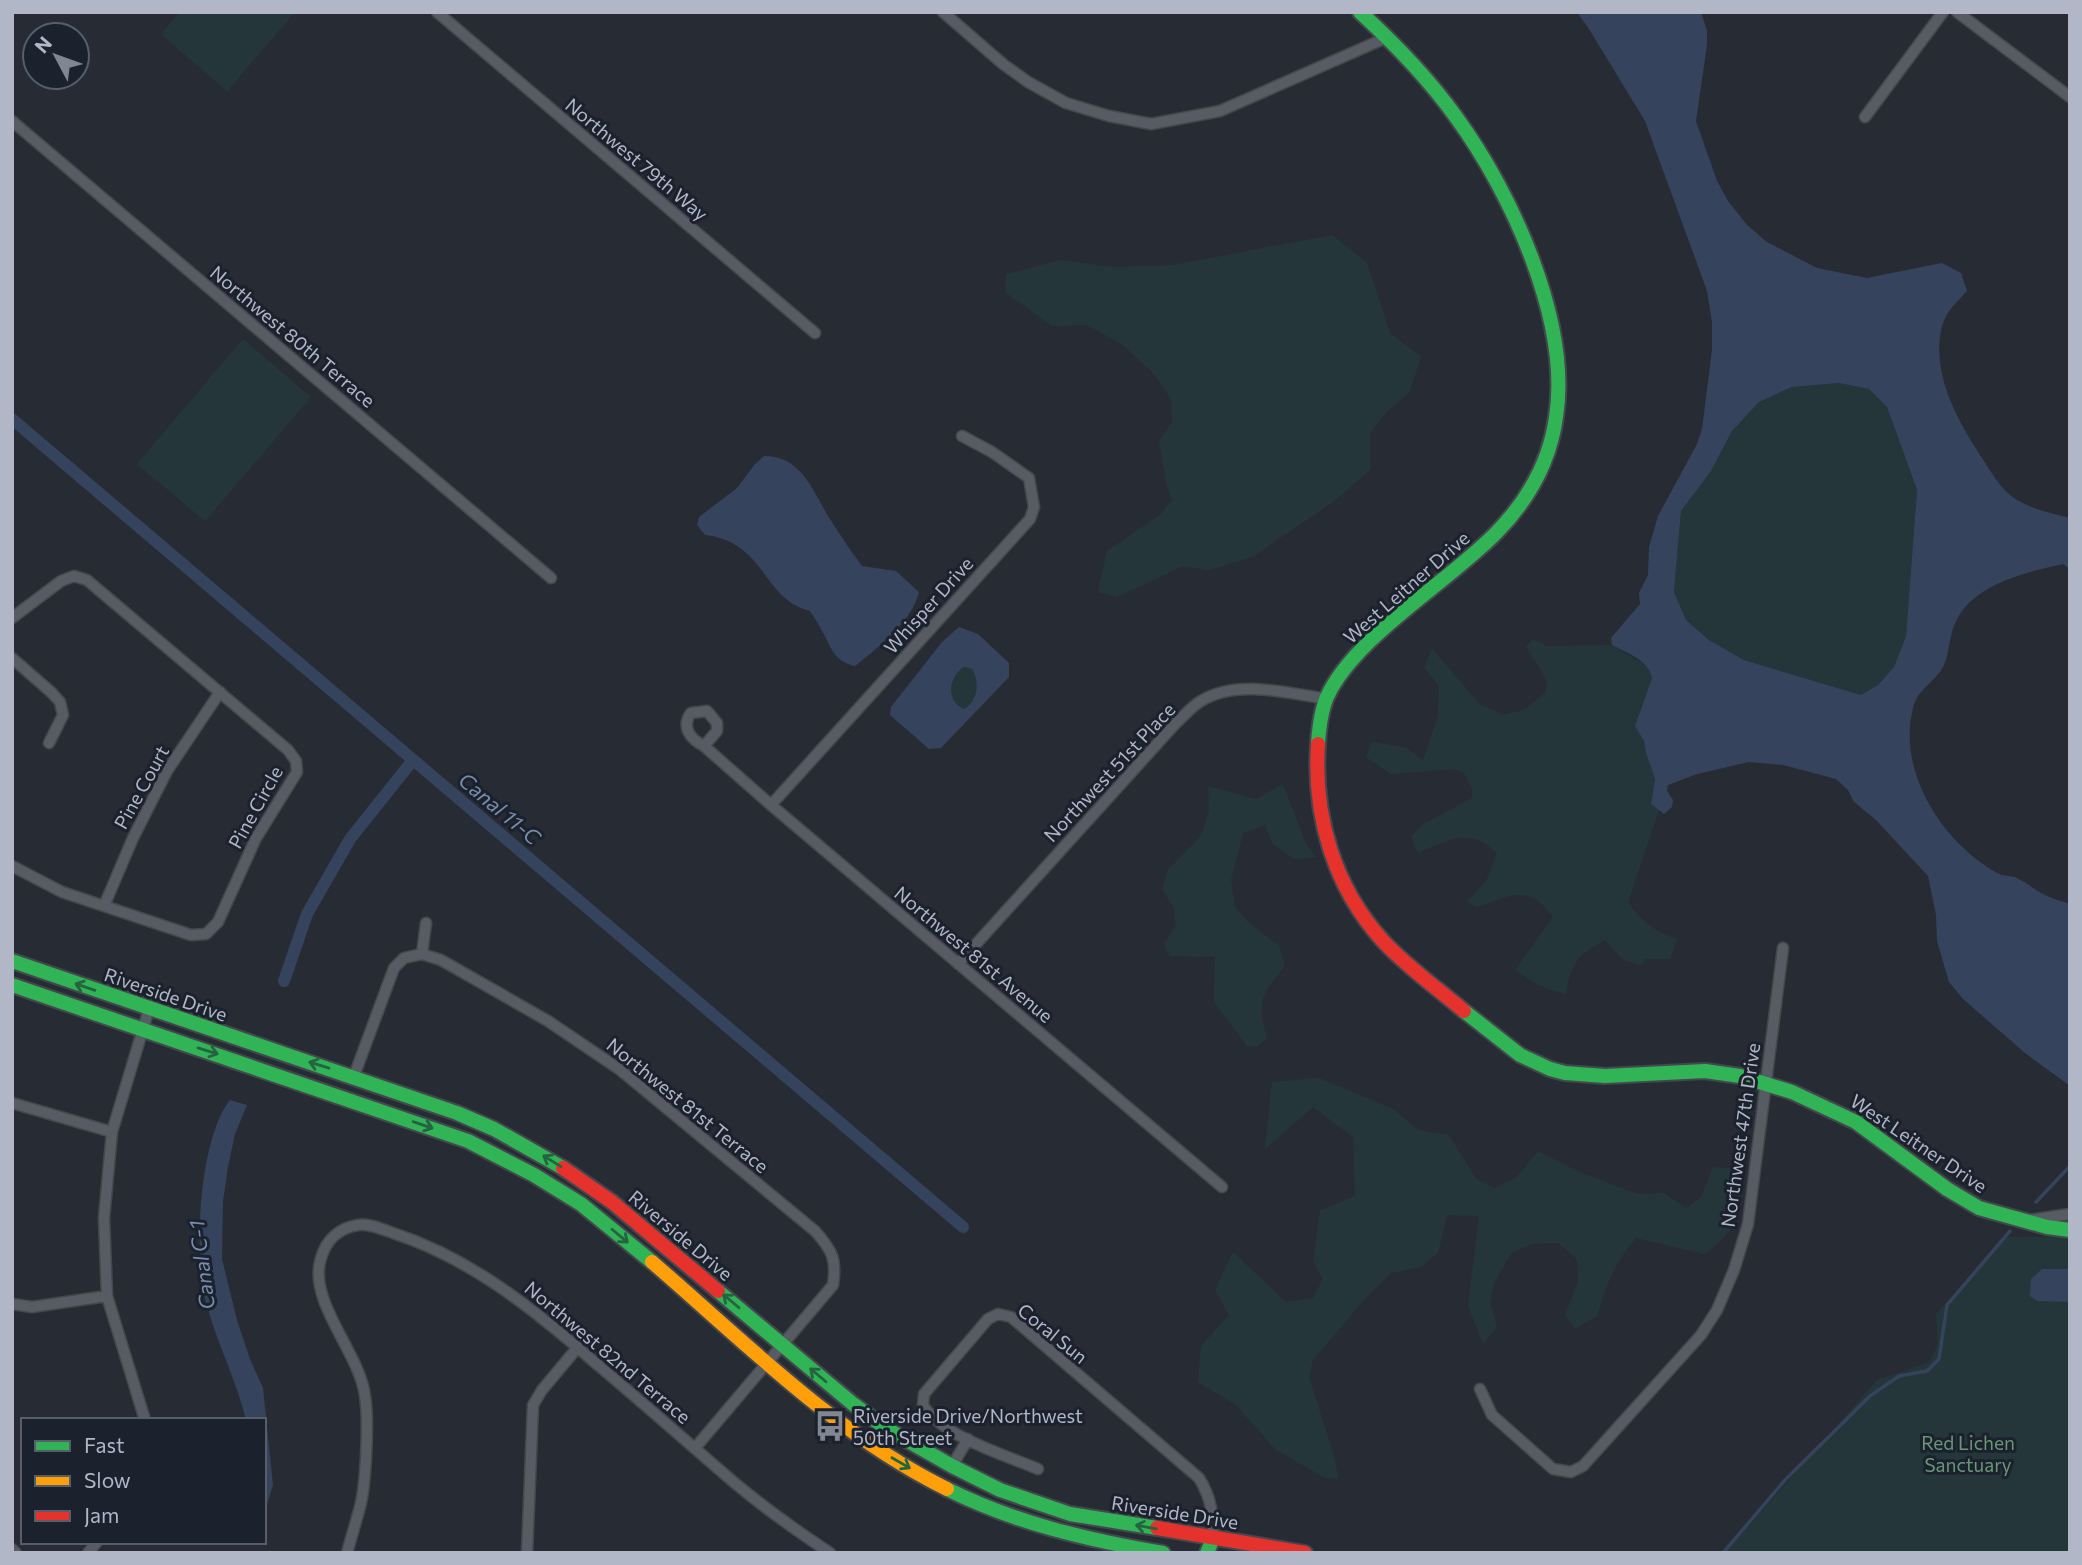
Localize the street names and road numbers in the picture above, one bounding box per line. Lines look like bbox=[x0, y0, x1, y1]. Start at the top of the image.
street label: Northwest 79th Way bbox=[561, 93, 713, 225]
street label: Northwest 80th Terrace bbox=[206, 260, 380, 412]
street label: West Leitner Drive bbox=[1338, 526, 1474, 648]
street label: Whisper Drive bbox=[879, 552, 977, 658]
street label: Northwest 51st Place bbox=[1039, 698, 1179, 846]
street label: Pine Court bbox=[109, 741, 173, 833]
street label: Pine Circle bbox=[223, 762, 287, 852]
street label: Northwest 81st Avenue bbox=[890, 881, 1058, 1027]
street label: Riverside Drive bbox=[102, 962, 230, 1026]
street label: Northwest 81st Terrace bbox=[603, 1033, 773, 1177]
street label: Northwest 47th Drive bbox=[1716, 1041, 1764, 1229]
street label: West Leitner Drive bbox=[1846, 1089, 1992, 1197]
street label: Riverside Drive bbox=[624, 1185, 738, 1285]
street label: Northwest 82nd Terrace bbox=[520, 1276, 696, 1428]
street label: Coral Sun bbox=[1014, 1298, 1092, 1368]
street label: Riverside Drive bbox=[1110, 1491, 1240, 1533]

